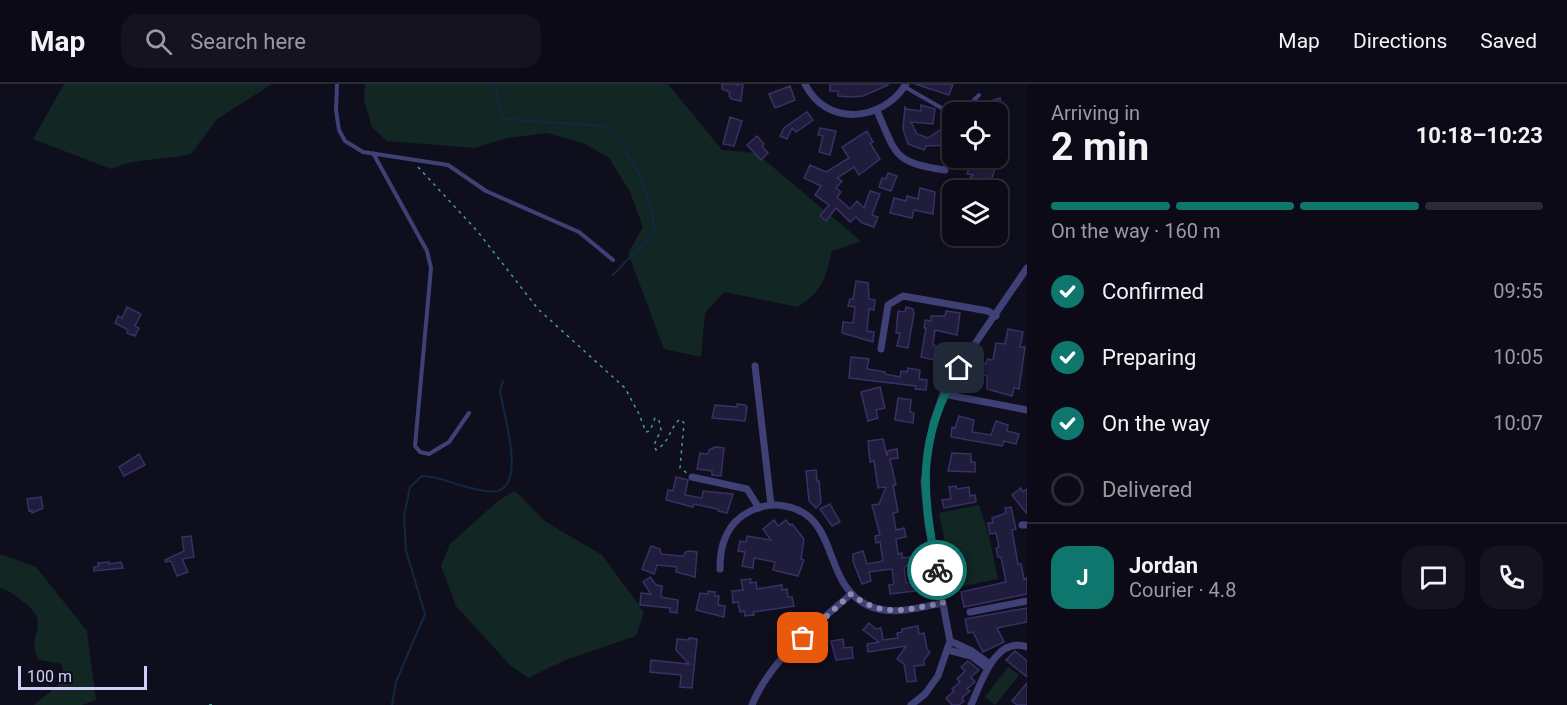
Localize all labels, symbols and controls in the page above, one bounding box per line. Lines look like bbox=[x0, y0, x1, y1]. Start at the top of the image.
search box bbox=[121, 14, 541, 68]
text: Map bbox=[30, 25, 85, 58]
icon: search bbox=[142, 25, 175, 58]
text: Search here bbox=[190, 29, 306, 54]
text: Map bbox=[1278, 29, 1320, 53]
text: Directions bbox=[1353, 29, 1447, 53]
text: Saved bbox=[1480, 29, 1537, 53]
text: Arriving in bbox=[1051, 101, 1140, 125]
map controls bbox=[942, 102, 1008, 246]
button: locate bbox=[942, 102, 1008, 168]
text: 10:18–10:23 bbox=[1416, 123, 1543, 148]
text: 2 min bbox=[1051, 124, 1149, 170]
button: layers bbox=[942, 180, 1008, 246]
text: On the way · 160 m bbox=[1051, 219, 1220, 243]
icon: check bbox=[1051, 275, 1084, 308]
text: Confirmed bbox=[1102, 279, 1204, 304]
text: 09:55 bbox=[1493, 279, 1543, 303]
icon: check bbox=[1051, 341, 1084, 374]
pin bbox=[933, 342, 984, 393]
text: Preparing bbox=[1102, 345, 1196, 370]
text: 10:05 bbox=[1493, 345, 1543, 369]
icon: home bbox=[942, 351, 975, 384]
icon: check bbox=[1051, 407, 1084, 440]
text: On the way bbox=[1102, 411, 1210, 436]
text: 10:07 bbox=[1493, 411, 1543, 435]
text: Delivered bbox=[1102, 477, 1192, 502]
courier bbox=[907, 540, 967, 600]
button: chat bbox=[1402, 546, 1465, 609]
button: phone bbox=[1480, 546, 1543, 609]
text: Jordan bbox=[1129, 553, 1198, 578]
icon: bike bbox=[921, 554, 954, 587]
text: J bbox=[1076, 565, 1089, 590]
text: Courier · 4.8 bbox=[1129, 578, 1236, 602]
pin bbox=[777, 612, 828, 663]
icon: bag bbox=[786, 621, 819, 654]
scale bar bbox=[18, 663, 147, 690]
text: 100 m bbox=[27, 667, 72, 686]

